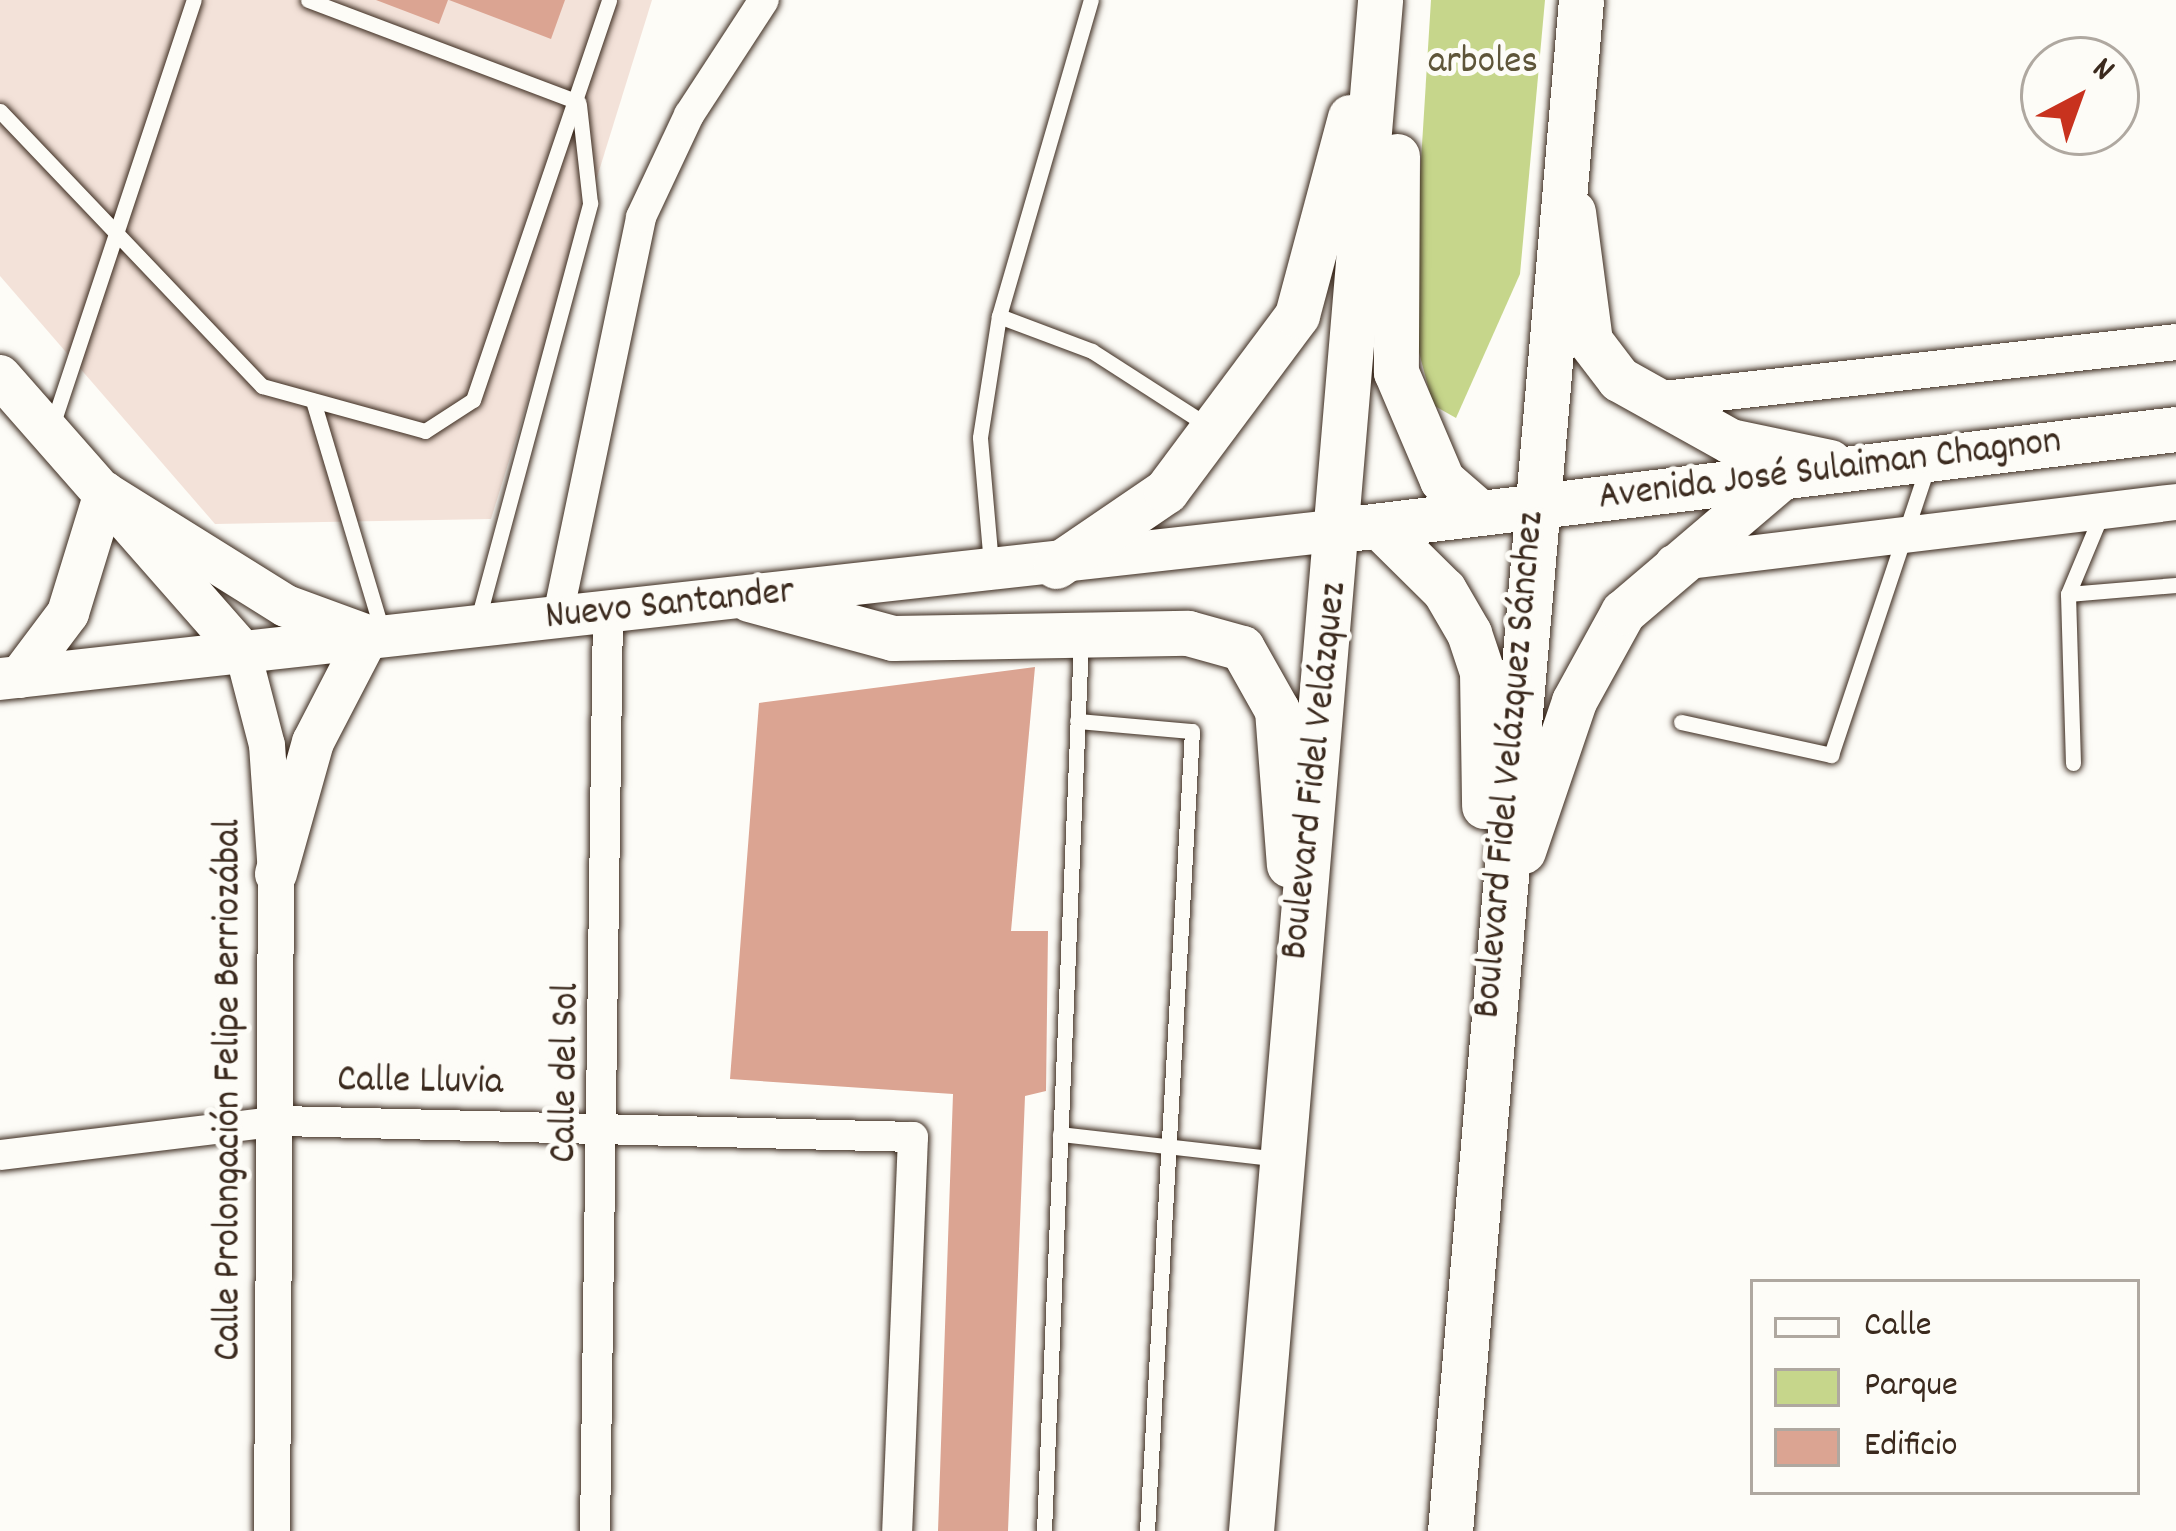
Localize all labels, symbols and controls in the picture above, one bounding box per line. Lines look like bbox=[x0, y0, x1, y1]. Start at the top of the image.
north arrow bbox=[2020, 36, 2140, 156]
park label: arboles bbox=[1428, 41, 1538, 87]
text: N bbox=[2080, 48, 2124, 94]
street label: Avenida José Sulaiman Chagnon bbox=[1596, 420, 2064, 524]
street label: Boulevard Fidel Velázquez Sánchez bbox=[1467, 510, 1557, 1020]
street label: Nuevo Santander bbox=[543, 571, 797, 643]
street label: Boulevard Fidel Velázquez bbox=[1274, 580, 1360, 962]
street label: Calle Prolongación Felipe Berriozábal bbox=[208, 819, 254, 1361]
street label: Calle del Sol bbox=[543, 983, 593, 1163]
street label: Calle Lluvia bbox=[337, 1059, 503, 1109]
legend bbox=[1750, 1279, 2140, 1495]
text: Calle bbox=[1864, 1301, 1932, 1353]
text: Parque bbox=[1864, 1361, 1958, 1413]
text: Edificio bbox=[1864, 1421, 1958, 1473]

